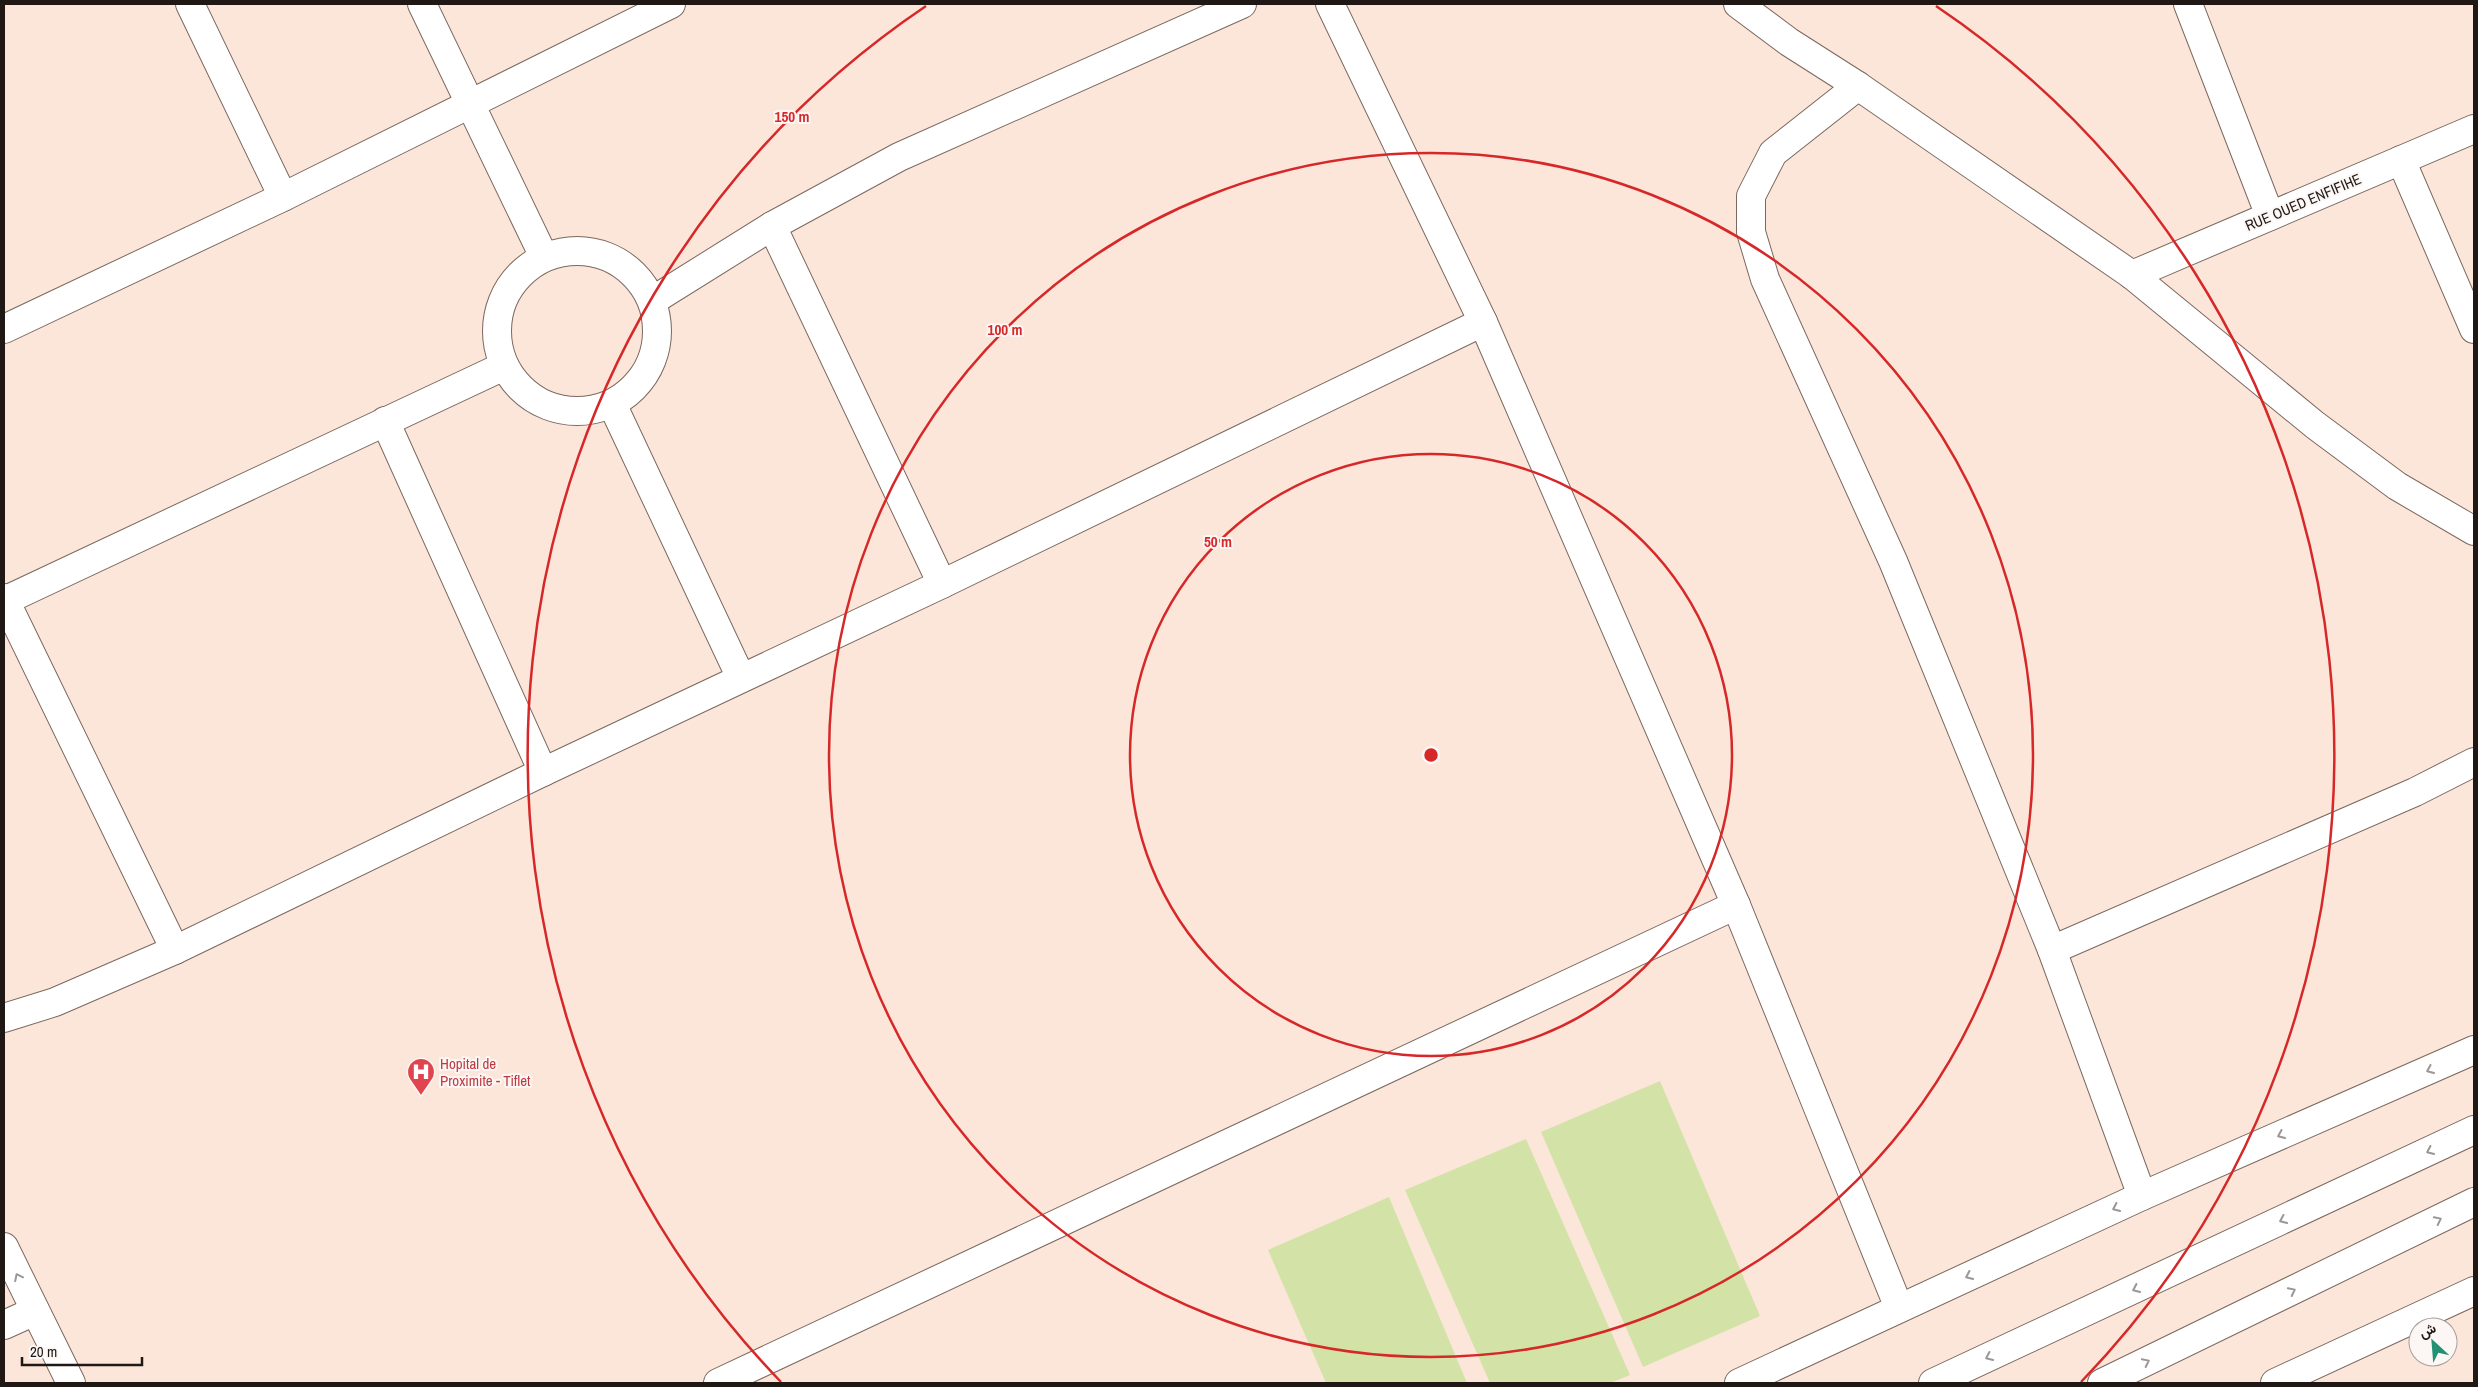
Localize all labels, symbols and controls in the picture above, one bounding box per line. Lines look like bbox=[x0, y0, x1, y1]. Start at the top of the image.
text: 150 m bbox=[775, 106, 809, 127]
street label: RUE OUED ENFIFIHE bbox=[2242, 168, 2364, 236]
text: 100 m bbox=[988, 319, 1022, 340]
text: 50 m bbox=[1204, 531, 1232, 552]
centre of rings bbox=[1422, 746, 1440, 764]
place label: Hopital de Proximite - Tiflet bbox=[440, 1053, 531, 1091]
hospital icon: Hopital de Proximite - Tiflet bbox=[406, 1057, 436, 1096]
one-way arrow bbox=[2426, 1063, 2435, 1074]
one-way arrow bbox=[2277, 1128, 2286, 1139]
one-way arrow bbox=[2426, 1144, 2435, 1155]
one-way arrow bbox=[2112, 1201, 2121, 1212]
one-way arrow bbox=[2279, 1213, 2288, 1224]
one-way arrow bbox=[2433, 1216, 2442, 1226]
one-way arrow bbox=[1965, 1270, 1974, 1280]
one-way arrow bbox=[14, 1273, 25, 1282]
one-way arrow bbox=[2132, 1282, 2141, 1293]
one-way arrow bbox=[2287, 1287, 2296, 1297]
north arrow bbox=[2408, 1317, 2458, 1367]
text: ش bbox=[2416, 1318, 2439, 1342]
scale bar bbox=[22, 1334, 142, 1366]
text: 20 m bbox=[30, 1341, 57, 1362]
one-way arrow bbox=[1985, 1351, 1994, 1362]
one-way arrow bbox=[2141, 1358, 2150, 1368]

